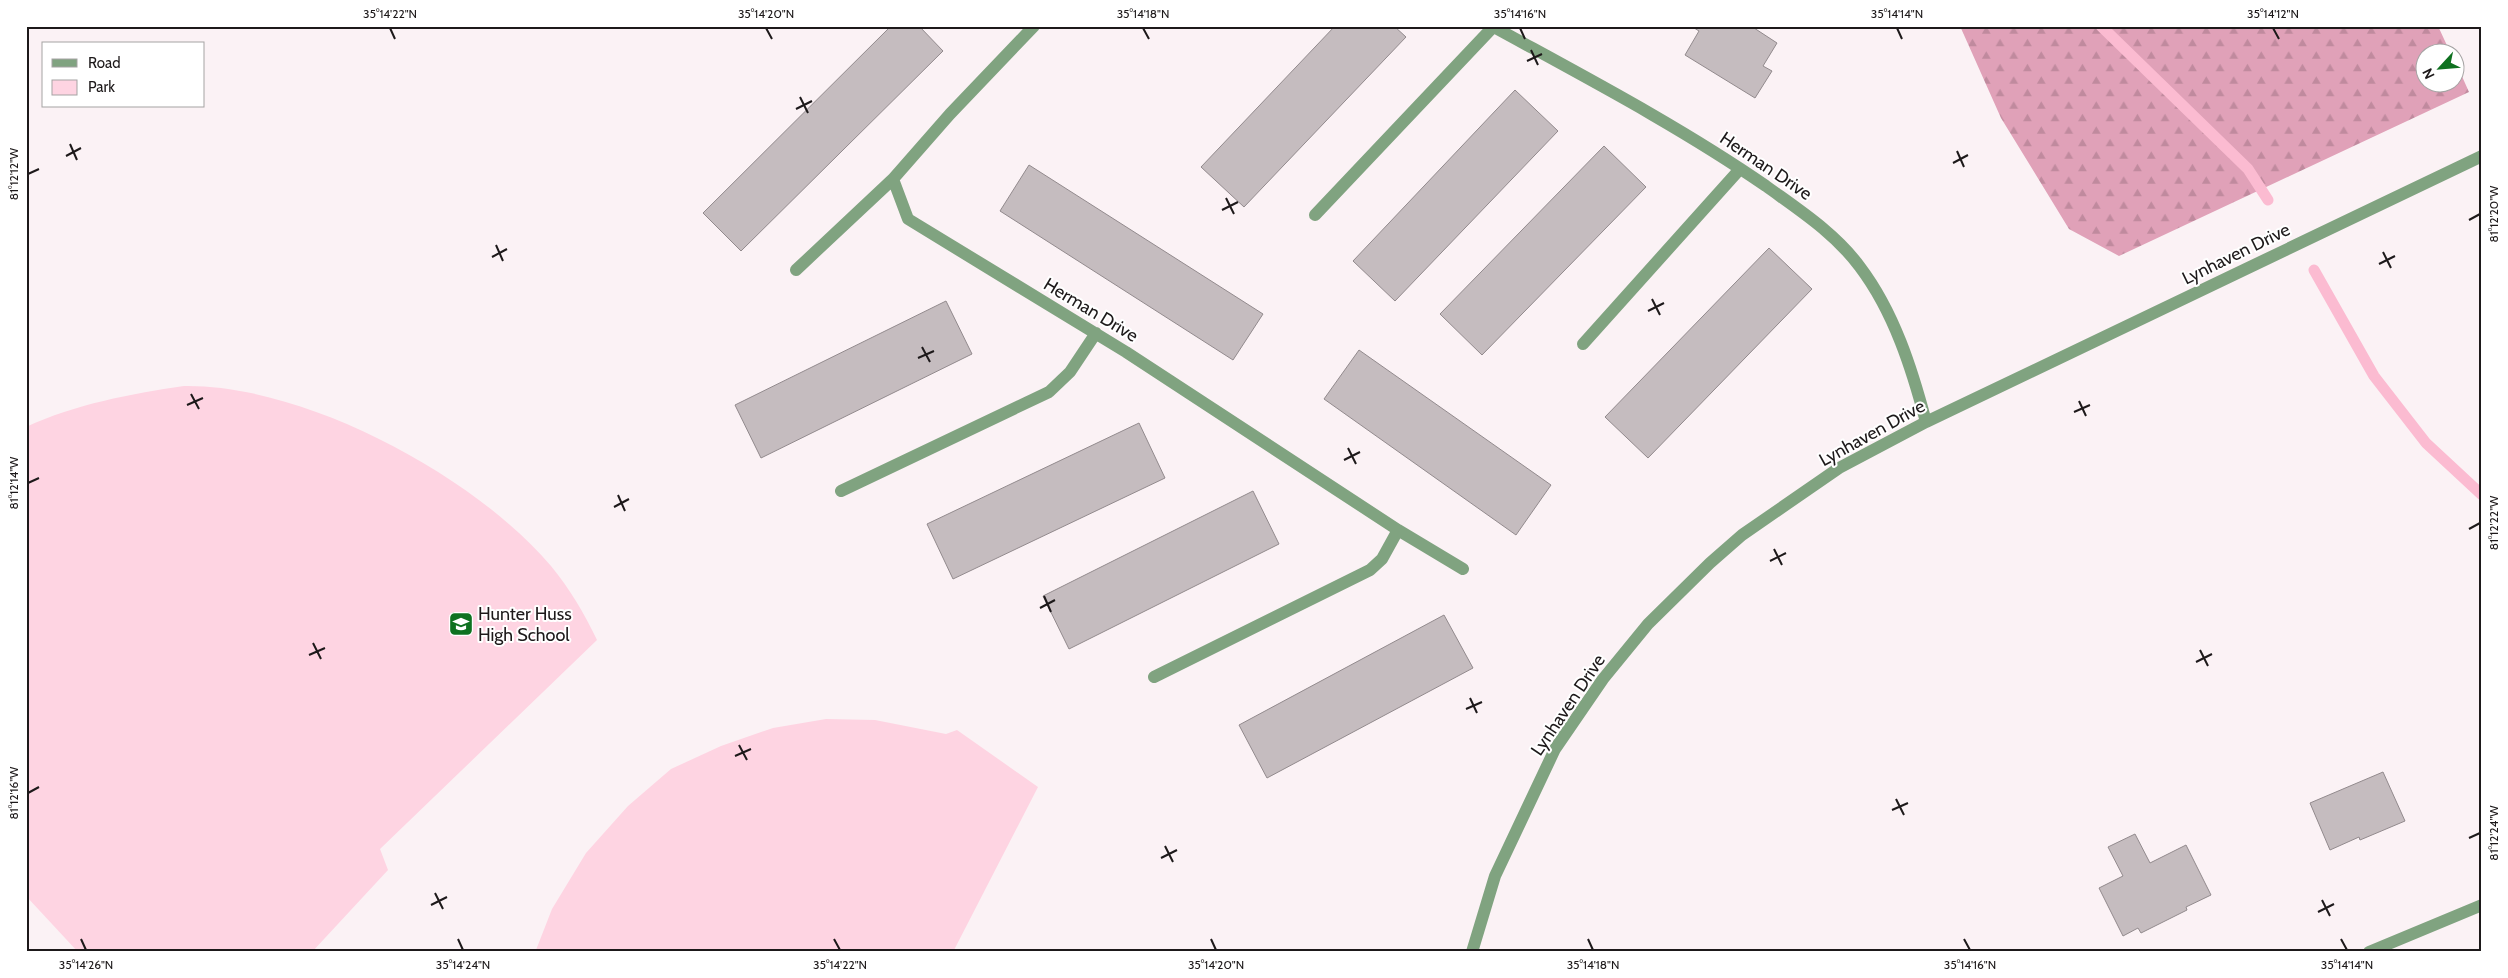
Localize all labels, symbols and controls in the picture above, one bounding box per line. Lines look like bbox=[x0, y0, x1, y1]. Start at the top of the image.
text: 35°14'22"N bbox=[363, 6, 417, 21]
text: 35°14'20"N bbox=[738, 6, 794, 21]
text: 35°14'18"N bbox=[1117, 6, 1169, 21]
text: 35°14'16"N bbox=[1494, 6, 1546, 21]
text: 35°14'14"N bbox=[1871, 6, 1923, 21]
text: 35°14'12"N bbox=[2247, 6, 2299, 21]
legend bbox=[42, 42, 205, 108]
north arrow bbox=[2416, 42, 2466, 92]
text: Road bbox=[88, 54, 121, 72]
text: N bbox=[2418, 65, 2439, 82]
text: Park bbox=[88, 78, 115, 96]
street label: Herman Drive bbox=[1716, 127, 1816, 205]
text: 81°12'12"W bbox=[6, 147, 21, 200]
text: 81°12'20"W bbox=[2486, 185, 2501, 242]
street label: Lynhaven Drive bbox=[2178, 218, 2294, 290]
street label: Herman Drive bbox=[1040, 273, 1142, 347]
street label: Lynhaven Drive bbox=[1815, 395, 1929, 471]
text: 81°12'14"W bbox=[6, 456, 21, 509]
text: 81°12'22"W bbox=[2486, 495, 2501, 550]
place label: Hunter Huss High School bbox=[478, 603, 572, 646]
school or university icon: Hunter Huss High School bbox=[448, 611, 474, 637]
street label: Lynhaven Drive bbox=[1526, 650, 1610, 760]
text: 81°12'16"W bbox=[6, 766, 21, 819]
text: 81°12'24"W bbox=[2486, 805, 2501, 861]
text: 35°14'26"N bbox=[59, 957, 113, 972]
text: 35°14'24"N bbox=[436, 957, 490, 972]
text: 35°14'22"N bbox=[813, 957, 867, 972]
text: 35°14'20"N bbox=[1188, 957, 1244, 972]
text: 35°14'18"N bbox=[1567, 957, 1619, 972]
text: 35°14'16"N bbox=[1944, 957, 1996, 972]
text: 35°14'14"N bbox=[2321, 957, 2373, 972]

